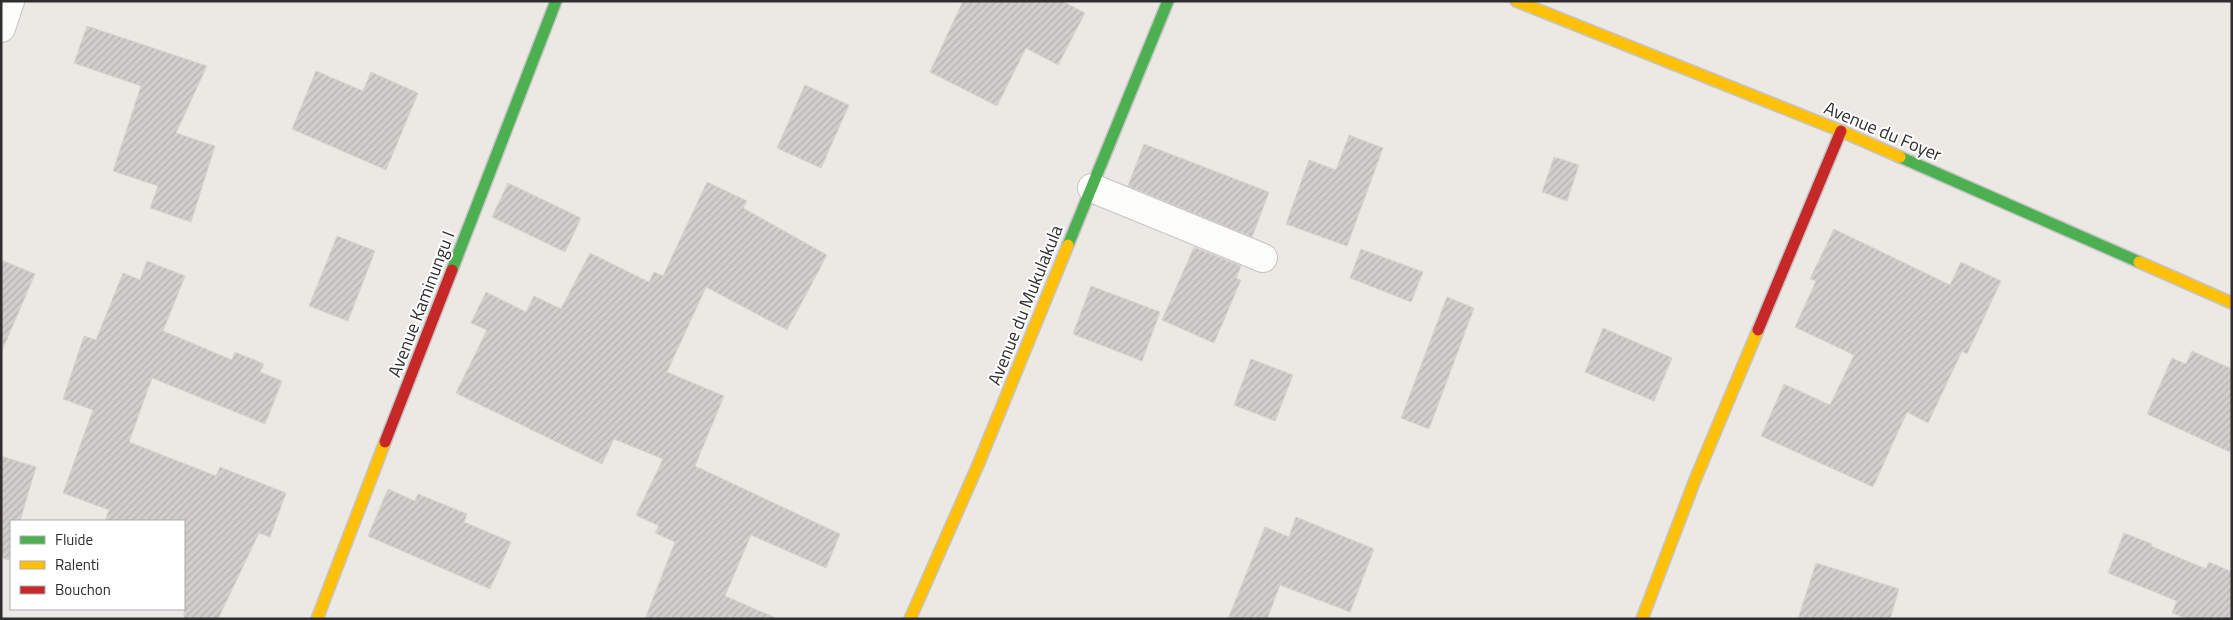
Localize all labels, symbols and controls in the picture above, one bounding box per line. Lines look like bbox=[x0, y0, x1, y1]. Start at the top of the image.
street label: Avenue du Foyer bbox=[1820, 94, 1946, 168]
street label: Avenue du Mukulakula bbox=[981, 221, 1069, 389]
street label: Avenue Kaminungu I bbox=[381, 227, 461, 381]
legend bbox=[10, 520, 185, 610]
text: Fluide bbox=[55, 528, 93, 551]
text: Ralenti bbox=[55, 553, 99, 576]
text: Bouchon bbox=[55, 578, 111, 601]

